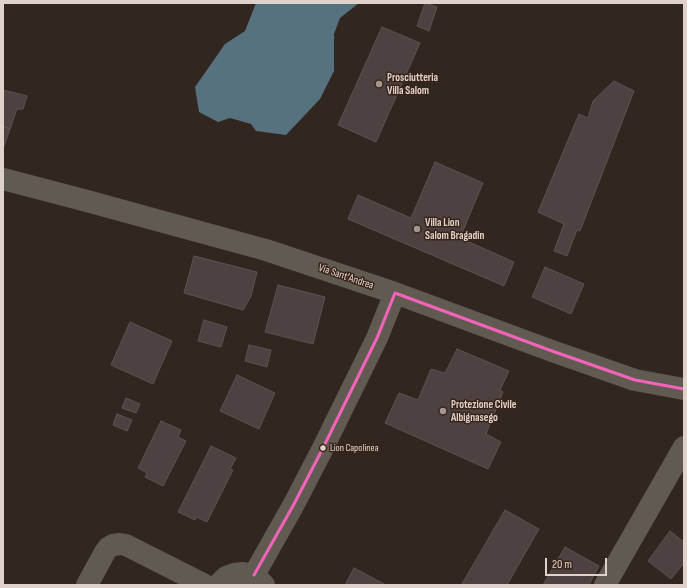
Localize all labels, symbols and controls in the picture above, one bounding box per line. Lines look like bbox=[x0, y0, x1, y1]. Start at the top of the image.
place label: Prosciutteria Villa Salom bbox=[387, 71, 438, 97]
marker: Prosciutteria Villa Salom bbox=[374, 79, 384, 89]
place label: Villa Lion Salom Bragadin bbox=[425, 216, 484, 242]
marker: Villa Lion Salom Bragadin bbox=[412, 224, 422, 234]
street label: Via Sant'Andrea bbox=[317, 261, 375, 293]
place label: Protezione Civile Albignasego bbox=[451, 398, 516, 424]
marker: Protezione Civile Albignasego bbox=[438, 406, 448, 416]
place label: Lion Capolinea bbox=[330, 442, 378, 454]
marker: Lion Capolinea bbox=[318, 443, 328, 453]
scale bar bbox=[547, 550, 609, 576]
text: 20 m bbox=[552, 557, 572, 572]

